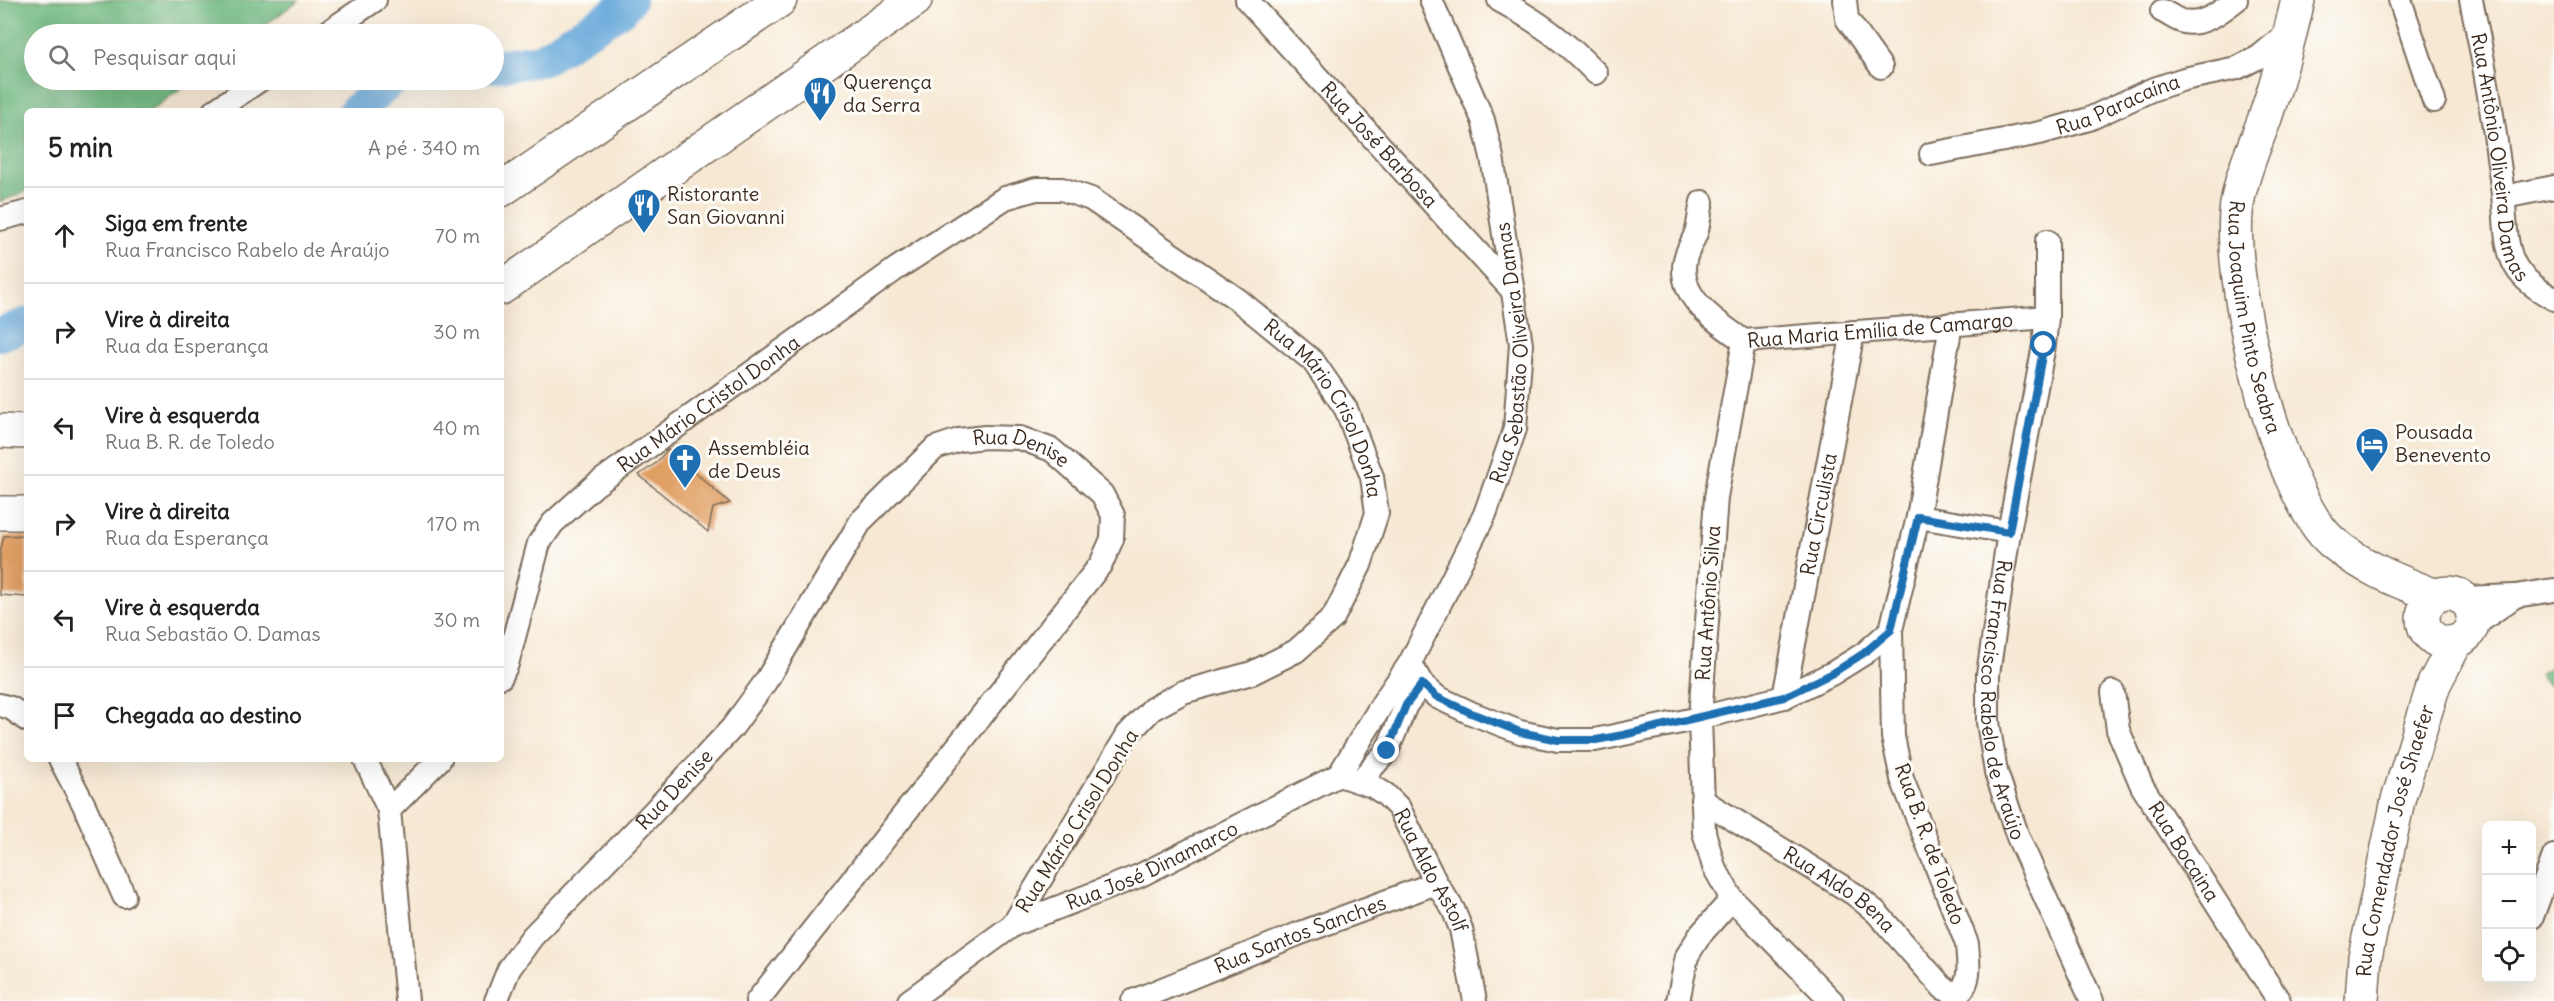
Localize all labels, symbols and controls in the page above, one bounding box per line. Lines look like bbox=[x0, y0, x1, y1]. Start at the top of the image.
search box bbox=[24, 24, 504, 90]
street label: Rua Antônio Oliveira Damas bbox=[2466, 31, 2535, 286]
icon: search bbox=[45, 41, 78, 74]
text: Pesquisar aqui bbox=[93, 43, 236, 71]
street label: Rua Paracaína bbox=[2053, 68, 2183, 140]
place label: Querença da Serra bbox=[843, 69, 932, 117]
restaurant icon: Querença da Serra bbox=[802, 75, 838, 122]
street label: Rua José Barbosa bbox=[1316, 76, 1443, 213]
text: 5 min bbox=[48, 131, 113, 164]
text: A pé · 340 m bbox=[368, 135, 480, 160]
place label: Ristorante San Giovanni bbox=[667, 181, 785, 229]
restaurant icon: Ristorante San Giovanni bbox=[626, 187, 662, 234]
street label: Rua Joaquim Pinto Seabra bbox=[2223, 199, 2287, 437]
text: Siga em frente bbox=[105, 209, 248, 237]
icon: ahead bbox=[48, 219, 81, 252]
street label: Rua Sebastão Oliveira Damas bbox=[1484, 221, 1533, 487]
text: 70 m bbox=[435, 223, 480, 248]
text: Rua Francisco Rabelo de Araújo bbox=[105, 237, 390, 262]
text: Vire à direita bbox=[105, 305, 230, 333]
street label: Rua Maria Emília de Camargo bbox=[1746, 307, 2014, 353]
street label: Rua Mário Crisol Donha bbox=[1259, 313, 1388, 499]
icon: right bbox=[48, 315, 81, 348]
text: 30 m bbox=[433, 319, 480, 344]
street label: Rua Mário Cristol Donha bbox=[612, 329, 804, 477]
route start bbox=[2030, 331, 2056, 357]
text: Rua da Esperança bbox=[105, 333, 269, 358]
text: Vire à esquerda bbox=[105, 401, 260, 429]
icon: left bbox=[48, 411, 81, 444]
text: 40 m bbox=[433, 415, 480, 440]
place label: Pousada Benevento bbox=[2395, 419, 2491, 467]
street label: Rua Denise bbox=[971, 423, 1075, 472]
hotel icon: Pousada Benevento bbox=[2354, 426, 2390, 473]
text: Rua B. R. de Toledo bbox=[105, 429, 275, 454]
place label: Assembléia de Deus bbox=[708, 435, 810, 483]
church icon: Assembléia de Deus bbox=[667, 442, 703, 489]
street label: Rua Circulista bbox=[1794, 451, 1842, 577]
text: Vire à direita bbox=[105, 497, 230, 525]
icon: right bbox=[48, 507, 81, 540]
text: 170 m bbox=[427, 511, 480, 536]
street label: Rua Antônio Silva bbox=[1690, 524, 1725, 682]
text: Rua da Esperança bbox=[105, 525, 269, 550]
street label: Rua Francisco Rabelo de Araújo bbox=[1976, 558, 2031, 843]
text: Vire à esquerda bbox=[105, 593, 260, 621]
icon: left bbox=[48, 603, 81, 636]
text: 30 m bbox=[433, 607, 480, 632]
text: Rua Sebastão O. Damas bbox=[105, 621, 321, 646]
icon: arrive bbox=[48, 699, 81, 732]
text: Chegada ao destino bbox=[105, 701, 302, 729]
street label: Rua Comendador José Shaefer bbox=[2351, 701, 2439, 978]
street label: Rua Mário Crisol Donha bbox=[1010, 724, 1143, 917]
route end bbox=[1373, 737, 1399, 763]
street label: Rua Denise bbox=[630, 744, 718, 835]
street label: Rua B. R. de Toledo bbox=[1890, 760, 1971, 928]
street label: Rua Bocaina bbox=[2143, 797, 2225, 906]
street label: Rua Aldo Astolf bbox=[1389, 804, 1474, 936]
street label: Rua José Dinamarco bbox=[1062, 815, 1242, 915]
map controls bbox=[2482, 821, 2536, 983]
button: + bbox=[2482, 821, 2536, 875]
street label: Rua Aldo Bena bbox=[1779, 840, 1901, 937]
button: − bbox=[2482, 875, 2536, 929]
street label: Rua Santos Sanches bbox=[1211, 890, 1389, 979]
button: locate bbox=[2482, 929, 2536, 983]

